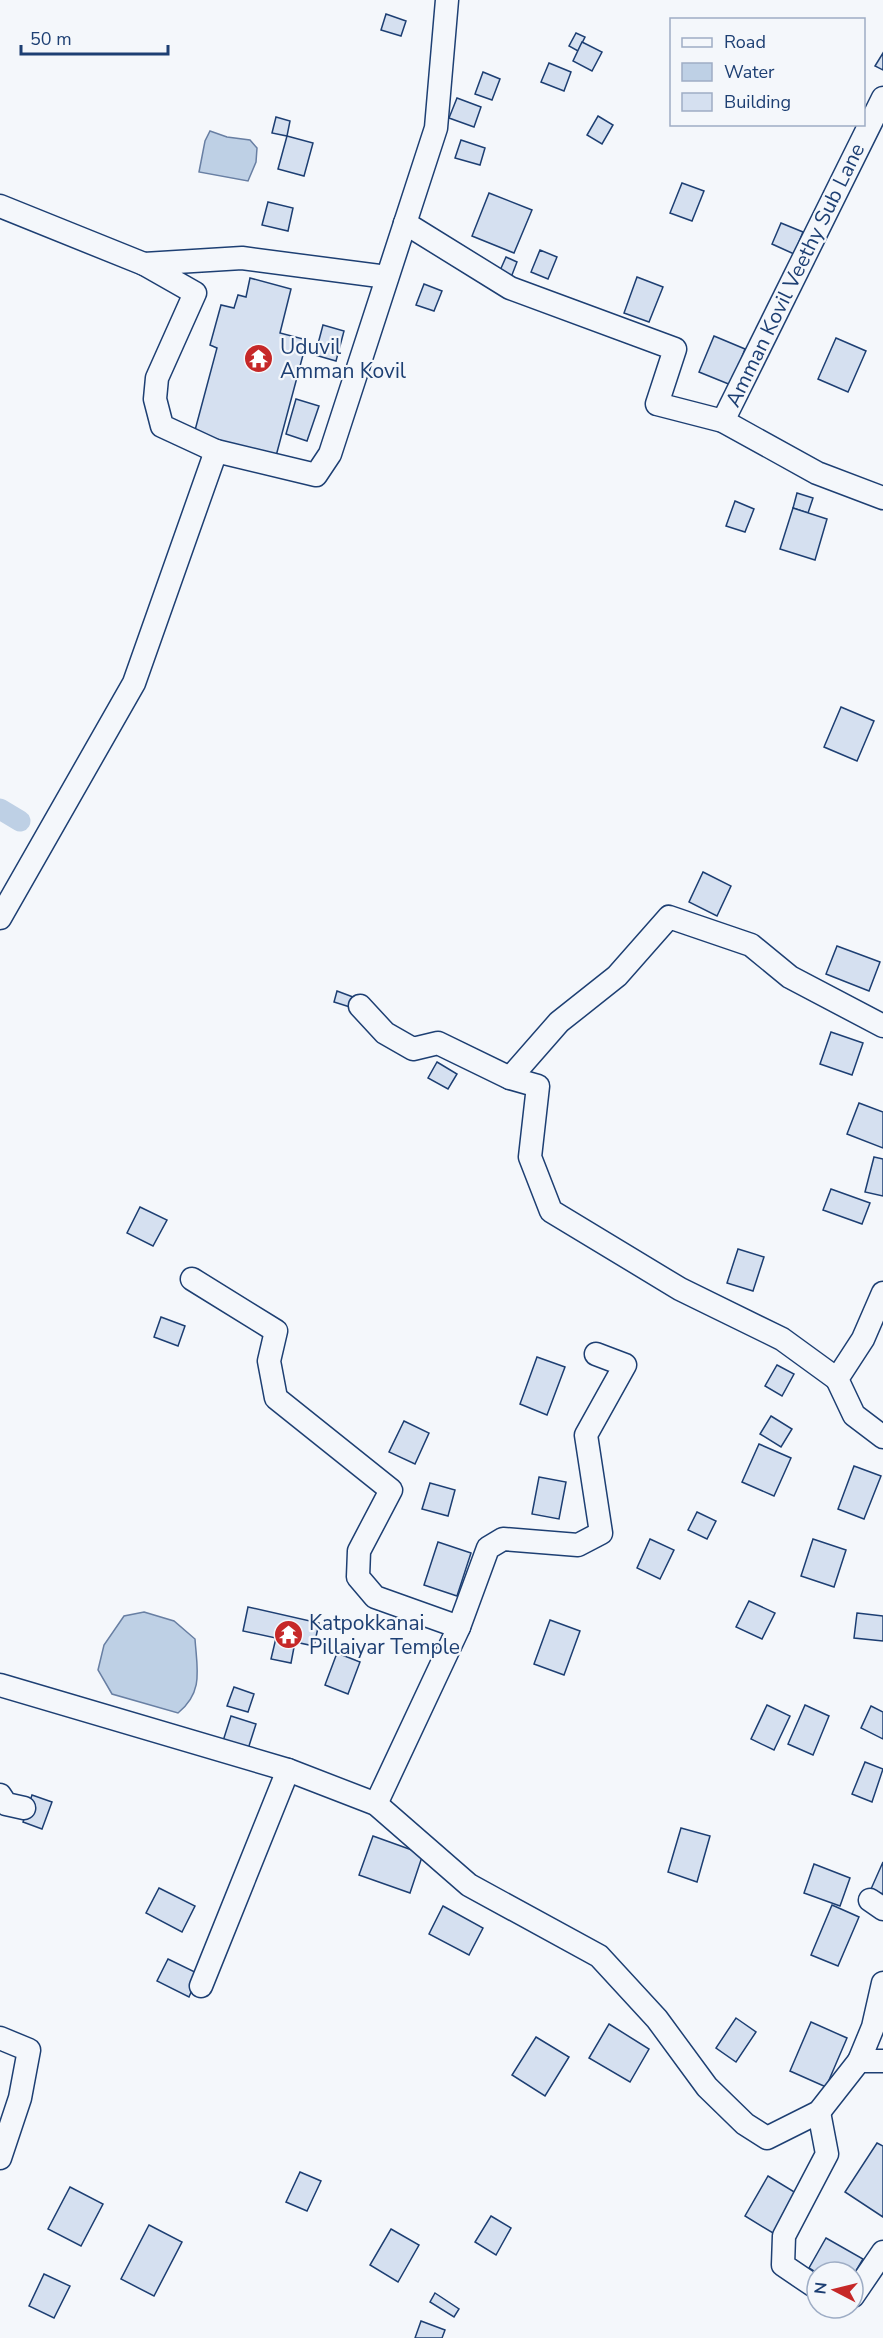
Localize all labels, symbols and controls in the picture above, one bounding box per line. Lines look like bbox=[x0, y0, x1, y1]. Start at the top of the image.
scale bar bbox=[21, 18, 168, 56]
legend bbox=[670, 18, 865, 126]
text: 50 m bbox=[30, 27, 72, 51]
text: Road bbox=[724, 30, 766, 54]
text: Water bbox=[724, 60, 775, 84]
text: Building bbox=[724, 90, 791, 114]
street label: Amman Kovil Veethy Sub Lane bbox=[719, 138, 871, 412]
place label: Uduvil Amman Kovil bbox=[280, 333, 407, 385]
temple icon: Uduvil Amman Kovil bbox=[243, 343, 275, 375]
place label: Katpokkanai Pillaiyar Temple bbox=[309, 1609, 460, 1661]
temple icon: Katpokkanai Pillaiyar Temple bbox=[272, 1619, 304, 1651]
north arrow bbox=[805, 2260, 865, 2320]
text: N bbox=[809, 2281, 833, 2296]

